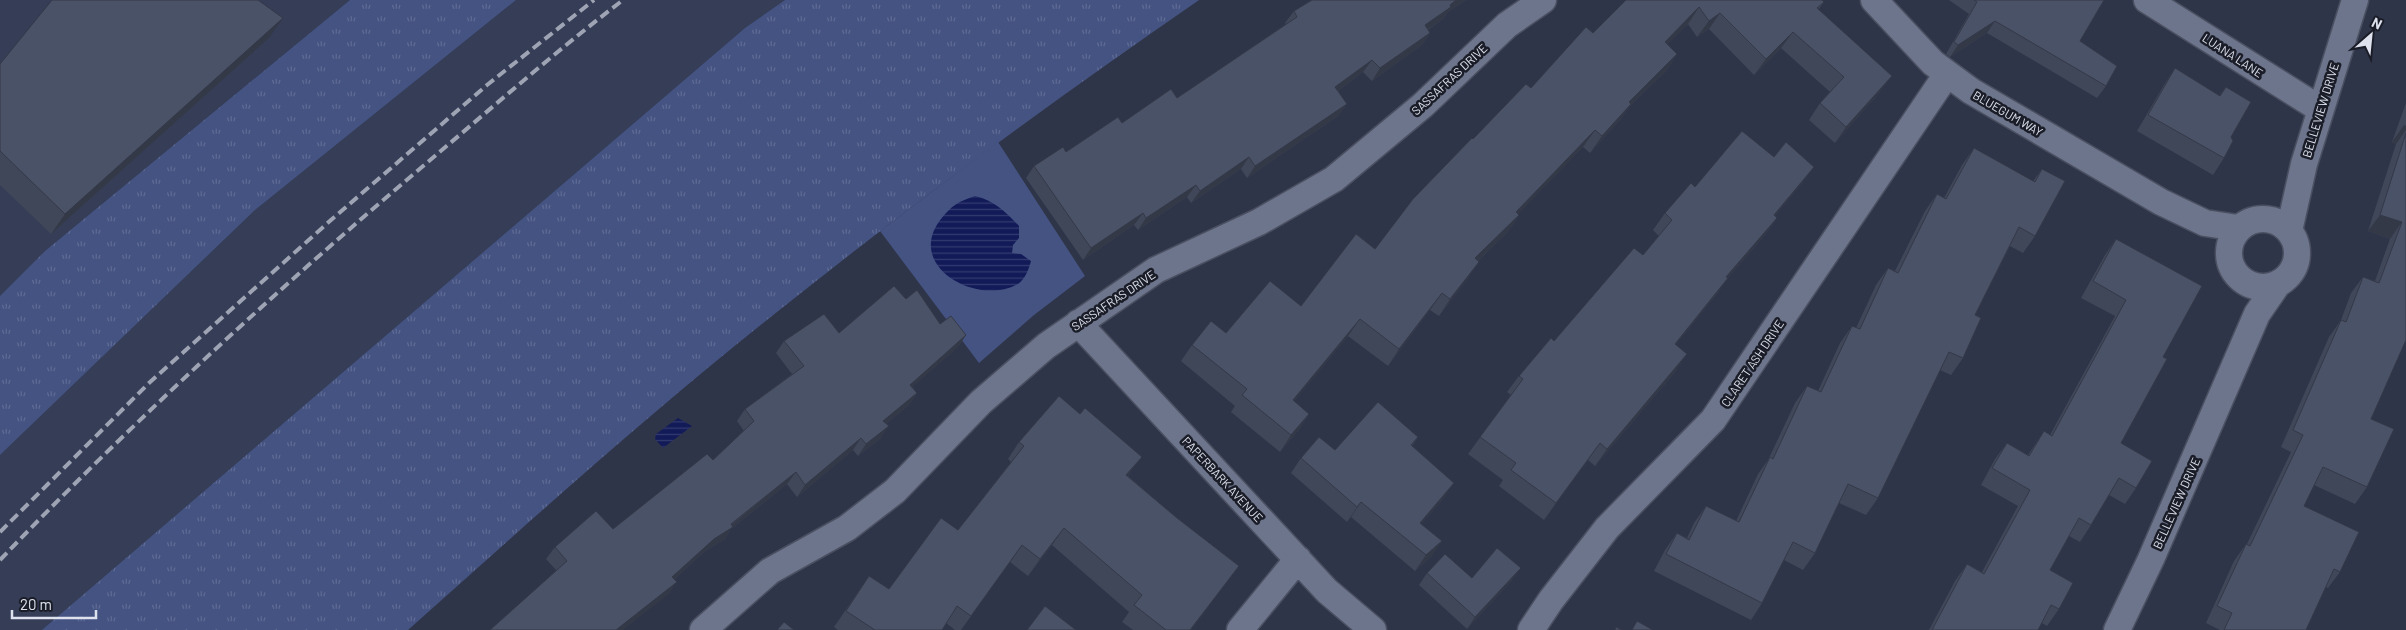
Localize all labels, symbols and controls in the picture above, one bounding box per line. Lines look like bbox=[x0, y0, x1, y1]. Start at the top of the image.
north arrow bbox=[2346, 10, 2396, 60]
text: N bbox=[2369, 13, 2385, 33]
street label: LUANA LANE bbox=[2200, 30, 2266, 80]
street label: SASSAFRAS DRIVE bbox=[1408, 40, 1490, 118]
street label: BELLEVIEW DRIVE bbox=[2299, 61, 2341, 159]
street label: BLUEGUM WAY bbox=[1971, 87, 2045, 139]
street label: SASSAFRAS DRIVE bbox=[1068, 267, 1158, 333]
street label: CLARET ASH DRIVE bbox=[1718, 317, 1786, 409]
street label: PAPERBARK AVENUE bbox=[1180, 433, 1266, 525]
street label: BELLEVIEW DRIVE bbox=[2150, 455, 2202, 551]
scale bar bbox=[12, 588, 96, 620]
text: 20 m bbox=[20, 595, 52, 613]

